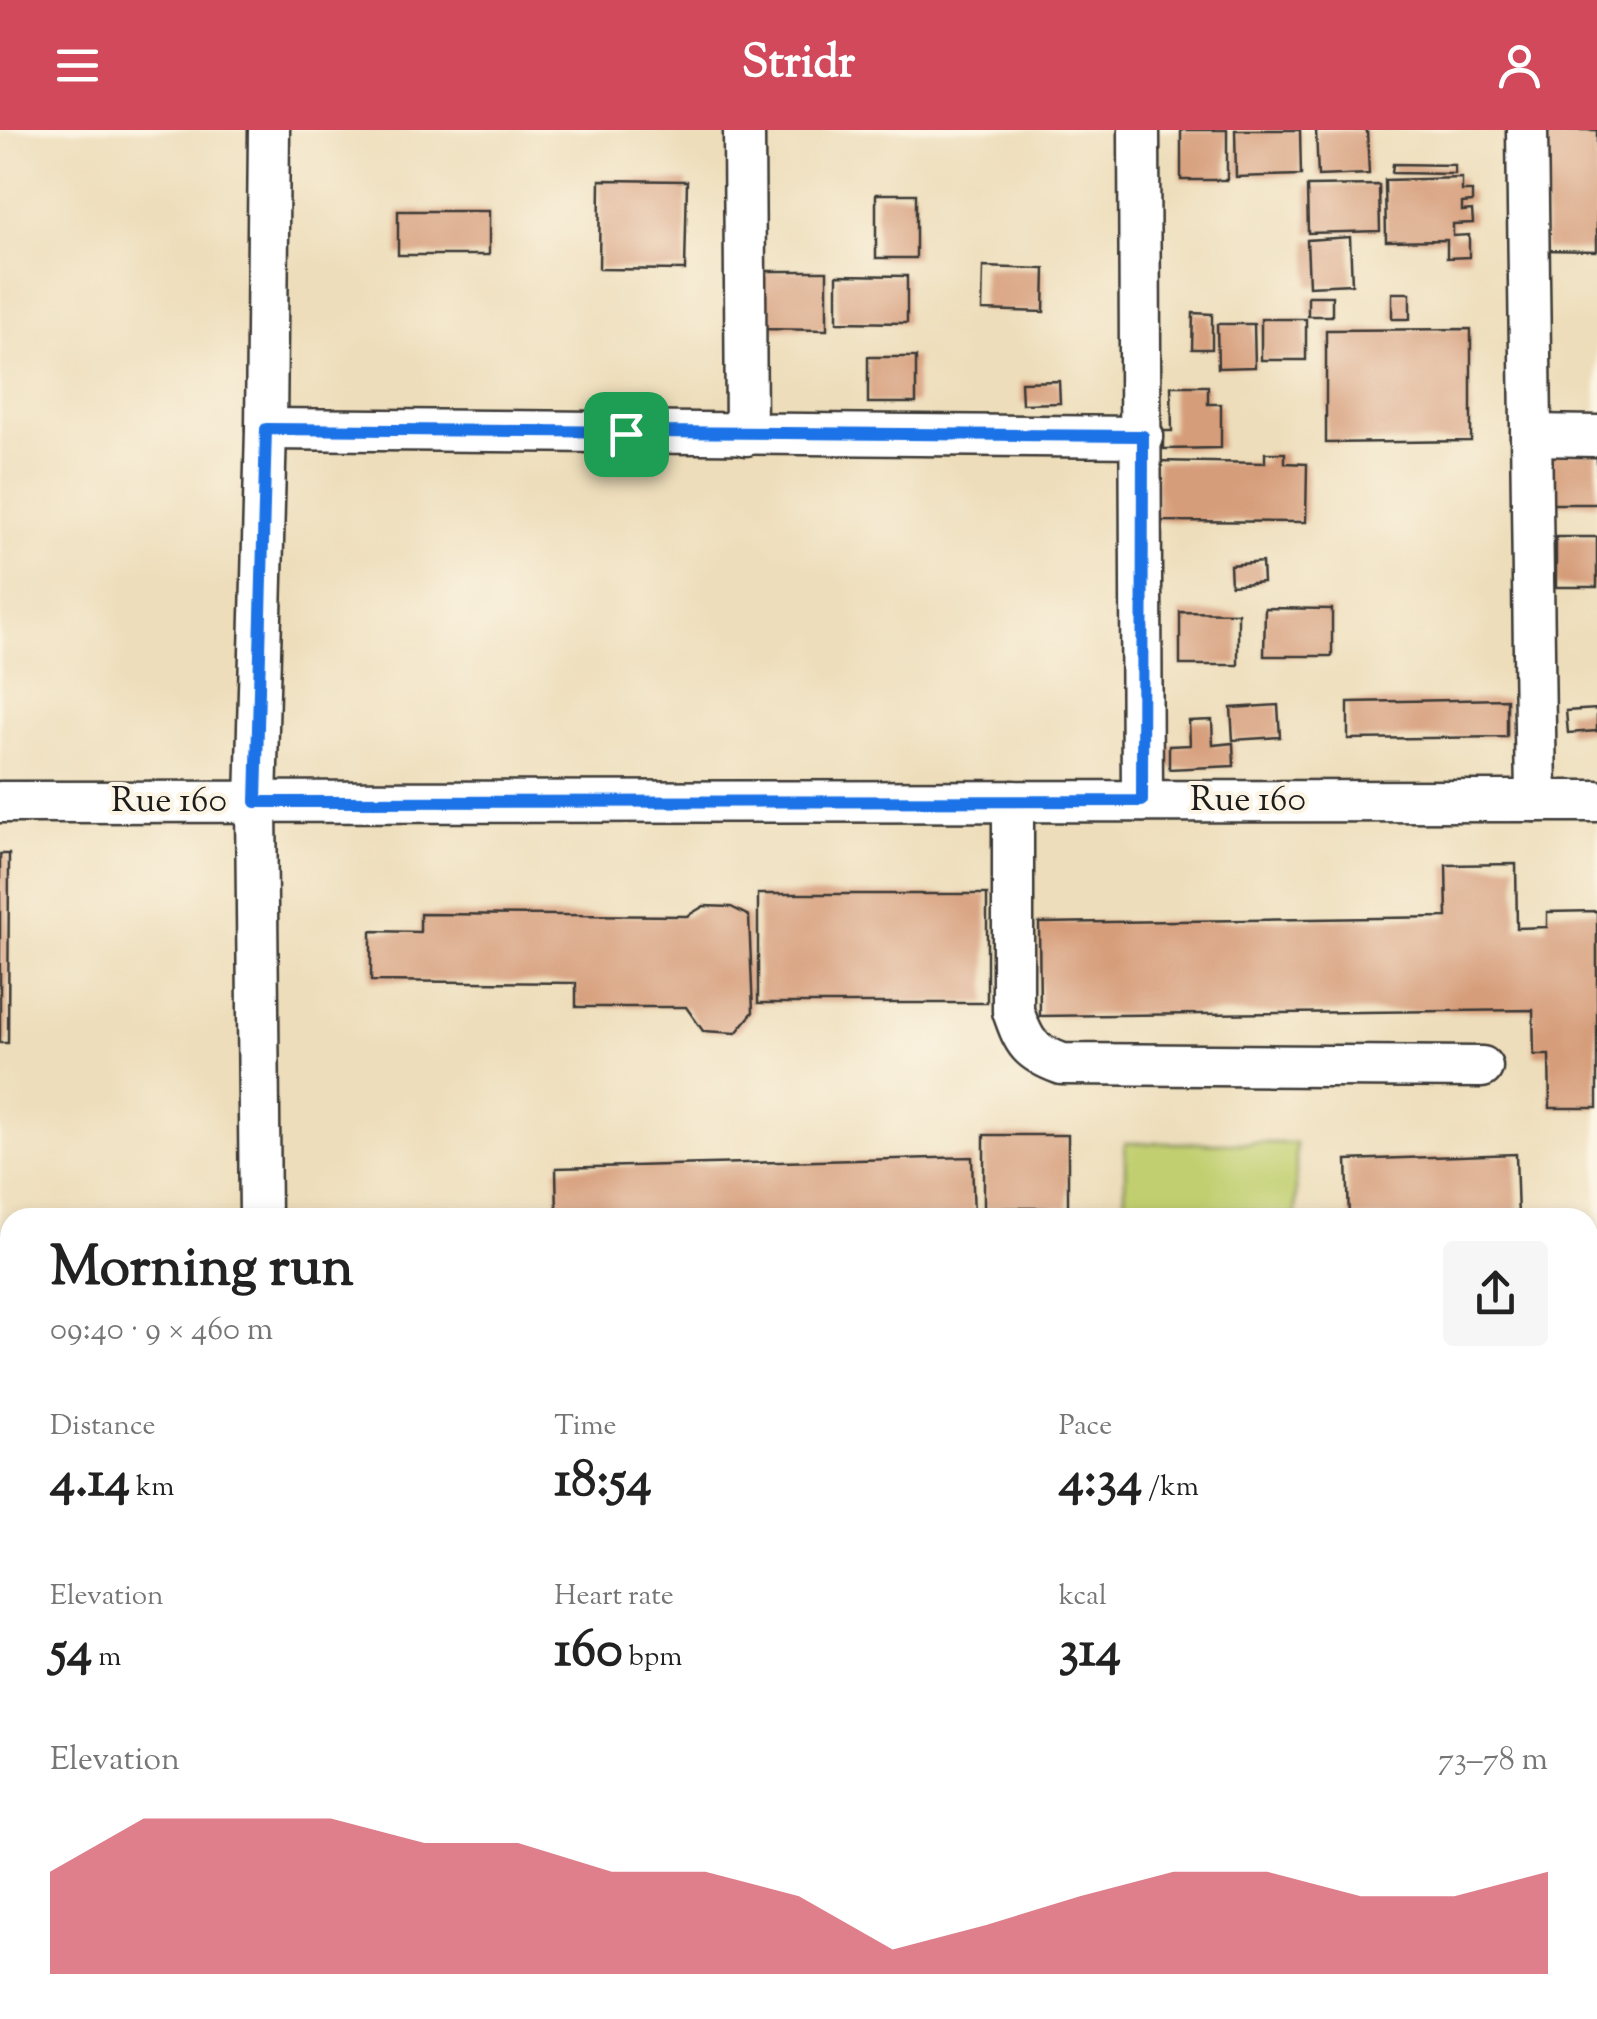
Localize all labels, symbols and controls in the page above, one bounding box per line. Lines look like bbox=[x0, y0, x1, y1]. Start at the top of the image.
text: Stridr bbox=[742, 33, 855, 98]
icon: menu bbox=[50, 38, 105, 93]
icon: person bbox=[1492, 38, 1547, 93]
pin bbox=[584, 392, 669, 477]
icon: arrive bbox=[599, 407, 654, 462]
street label: Rue 160 bbox=[1190, 776, 1306, 827]
street label: Rue 160 bbox=[111, 777, 227, 828]
text: Morning run bbox=[50, 1231, 354, 1310]
button: share bbox=[1443, 1241, 1548, 1346]
text: 09:40 · 9 × 460 m bbox=[50, 1308, 273, 1354]
text: Distance bbox=[50, 1407, 156, 1447]
text: Time bbox=[554, 1407, 617, 1447]
text: Pace bbox=[1059, 1407, 1112, 1447]
text: 4.14 bbox=[50, 1447, 130, 1519]
text: 18:54 bbox=[554, 1447, 652, 1519]
text: 4:34 bbox=[1059, 1447, 1142, 1519]
text: km bbox=[130, 1468, 174, 1508]
text: /km bbox=[1142, 1468, 1199, 1508]
text: Elevation bbox=[50, 1577, 164, 1617]
text: Heart rate bbox=[554, 1577, 674, 1617]
text: kcal bbox=[1059, 1577, 1107, 1617]
text: 54 bbox=[50, 1617, 92, 1689]
text: 160 bbox=[554, 1617, 623, 1689]
text: 314 bbox=[1059, 1617, 1121, 1689]
text: m bbox=[92, 1638, 121, 1678]
text: bpm bbox=[623, 1638, 682, 1678]
text: Elevation bbox=[50, 1738, 180, 1784]
text: 73–78 m bbox=[1438, 1738, 1548, 1784]

